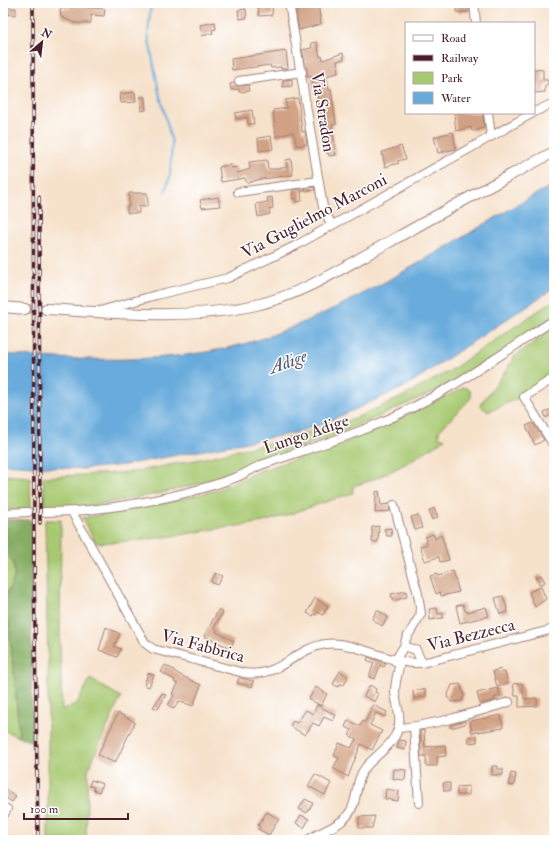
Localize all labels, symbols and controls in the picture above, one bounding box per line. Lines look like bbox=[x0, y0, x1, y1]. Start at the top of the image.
north arrow bbox=[22, 22, 62, 62]
legend bbox=[405, 22, 535, 114]
text: N bbox=[38, 25, 55, 42]
text: Road bbox=[441, 31, 466, 46]
text: Railway bbox=[441, 51, 479, 66]
street label: Via Stradon bbox=[306, 71, 340, 154]
text: Park bbox=[441, 71, 463, 86]
text: Water bbox=[440, 91, 471, 106]
street label: Via Guglielmo Marconi bbox=[238, 169, 391, 263]
water label: Adige bbox=[264, 344, 311, 380]
street label: Lungo Adige bbox=[260, 410, 352, 458]
street label: Via Bezzecca bbox=[425, 614, 518, 656]
street label: Via Fabbrica bbox=[159, 625, 248, 667]
scale bar bbox=[24, 795, 128, 821]
text: 100 m bbox=[30, 802, 59, 817]

